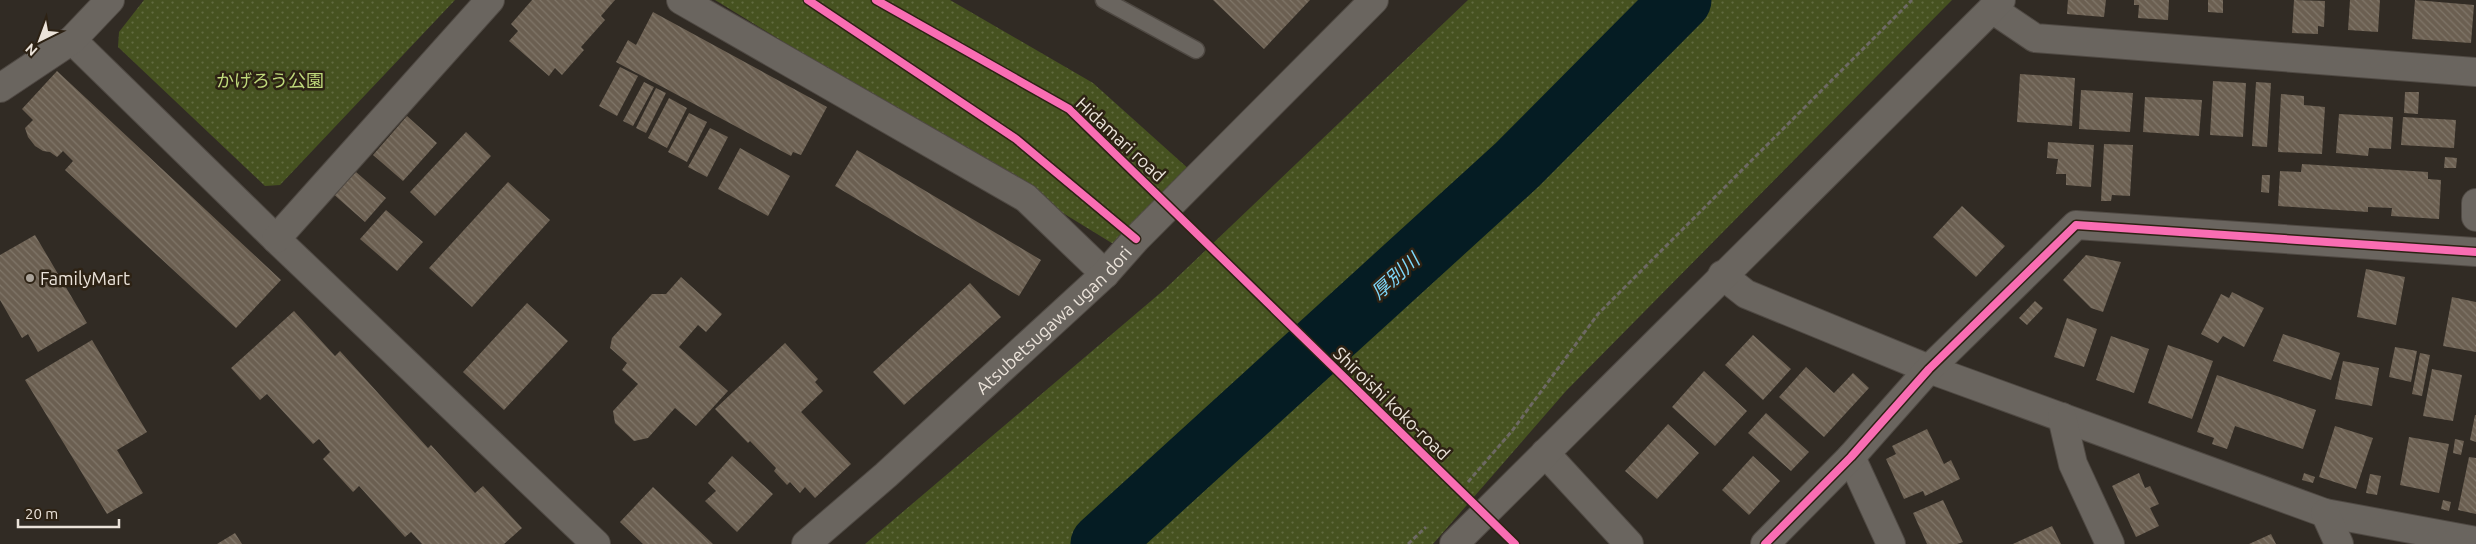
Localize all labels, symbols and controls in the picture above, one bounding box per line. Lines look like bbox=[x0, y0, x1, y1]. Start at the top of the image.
north arrow bbox=[15, 15, 65, 65]
text: N bbox=[22, 40, 41, 59]
park label: かげろう公園 bbox=[216, 70, 324, 90]
street label: Hidamari road bbox=[1073, 93, 1169, 185]
street label: Atsubetsugawa ugan dori bbox=[972, 242, 1135, 398]
water label: 厚別川 bbox=[1366, 247, 1425, 303]
place label: FamilyMart bbox=[40, 268, 130, 288]
marker: FamilyMart bbox=[24, 272, 36, 284]
street label: Shiroishi koko-road bbox=[1330, 343, 1454, 463]
scale bar bbox=[18, 496, 119, 528]
text: 20 m bbox=[25, 505, 58, 522]

